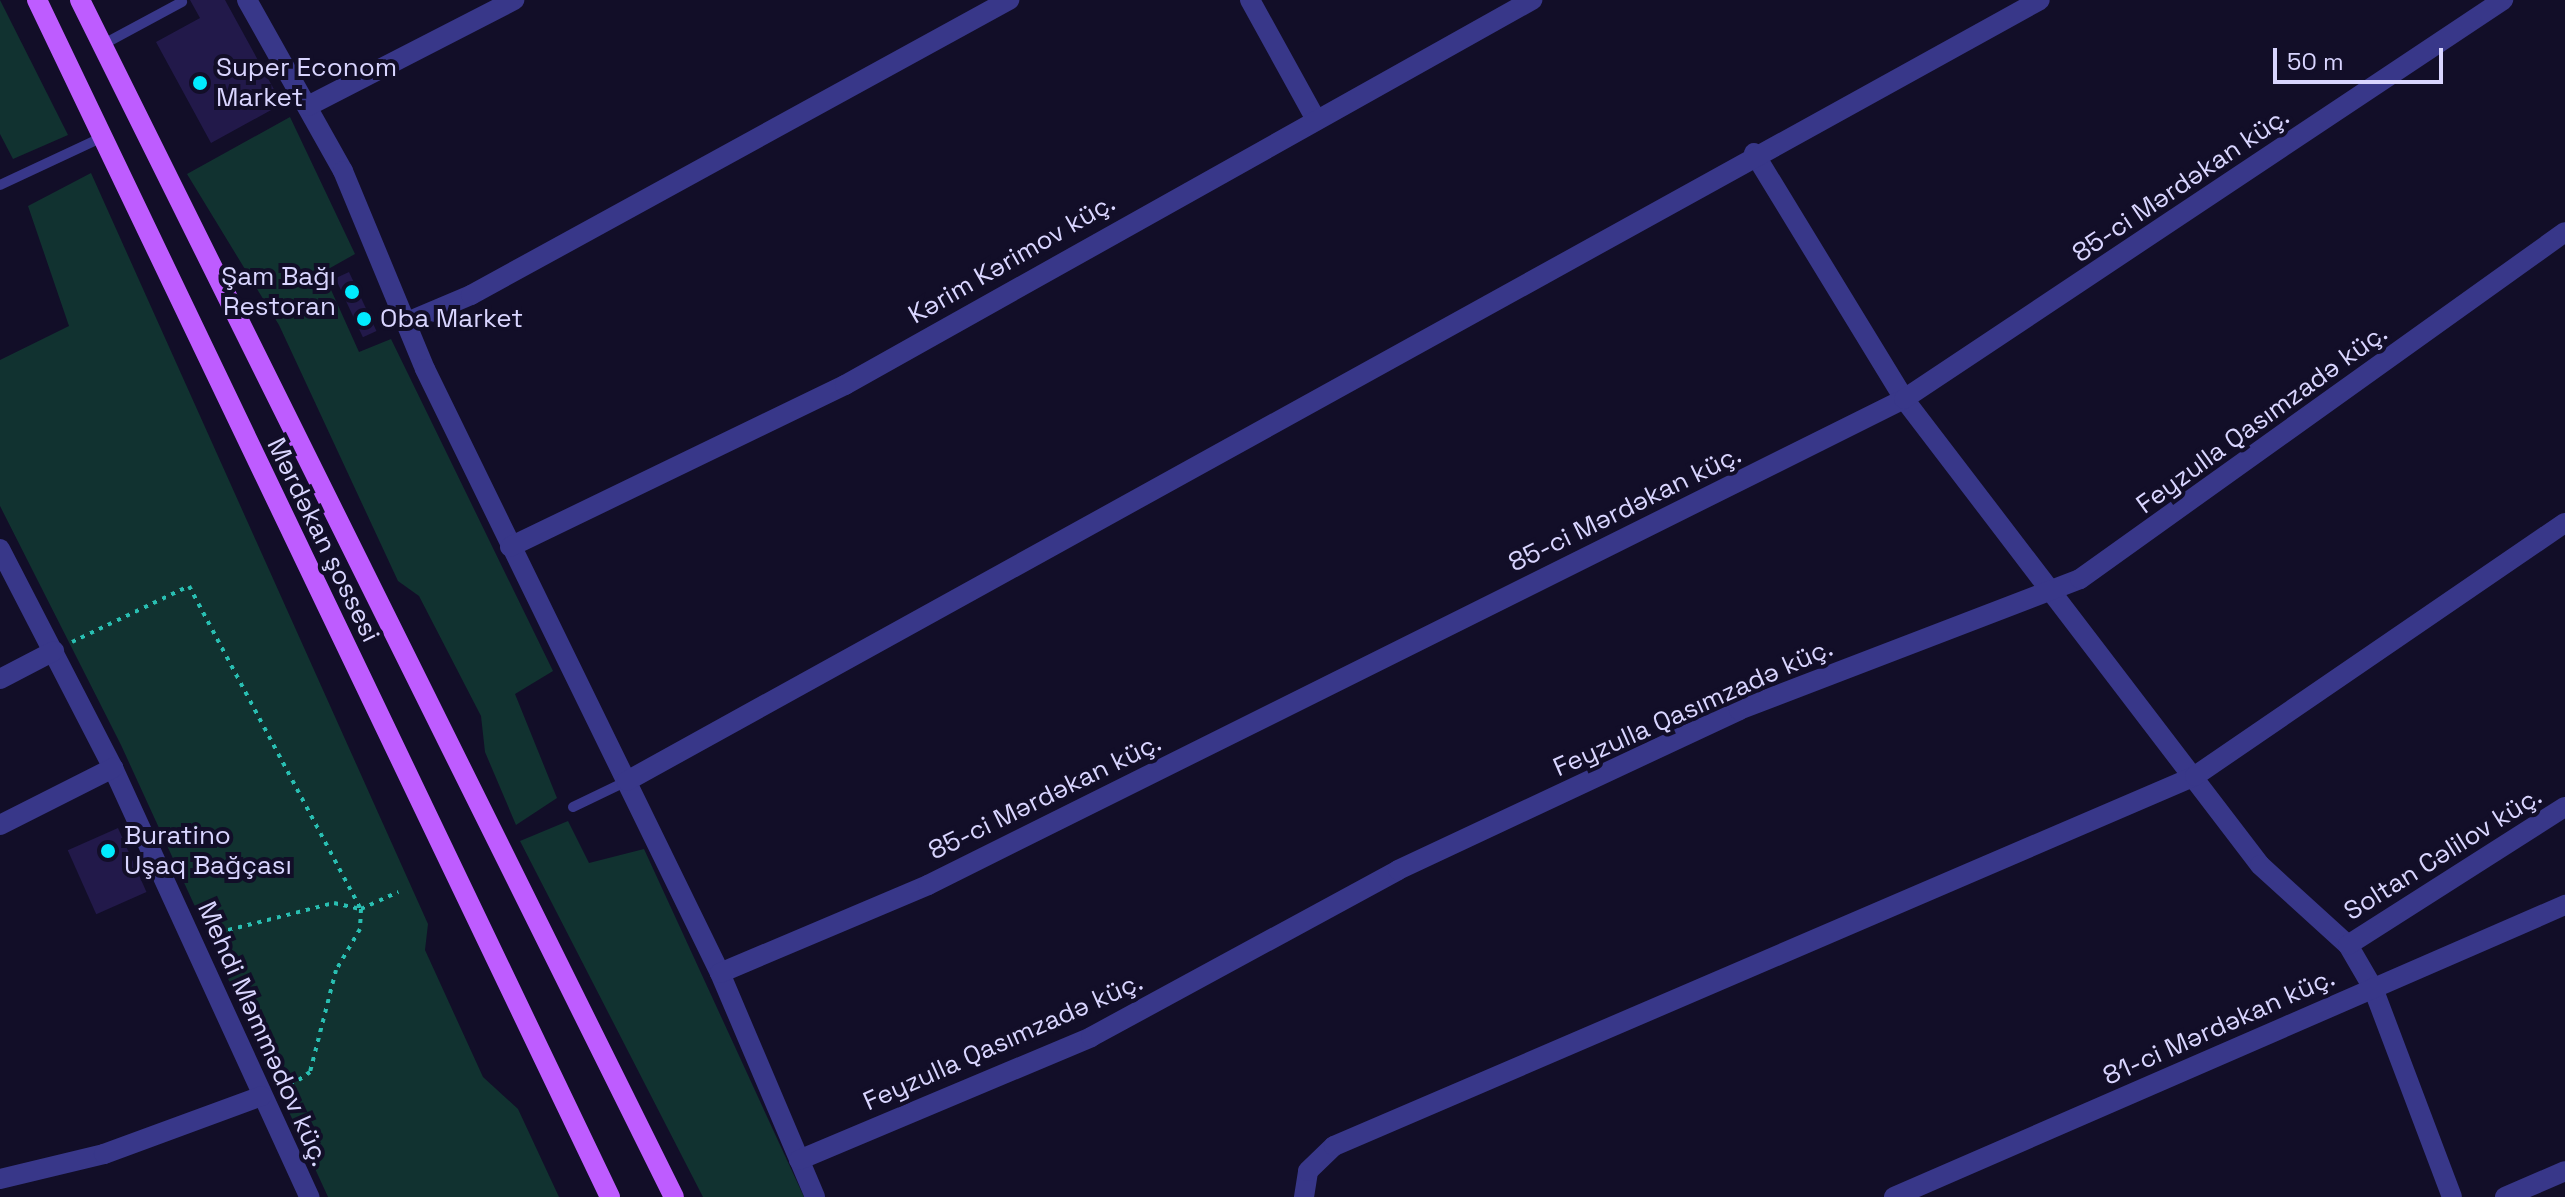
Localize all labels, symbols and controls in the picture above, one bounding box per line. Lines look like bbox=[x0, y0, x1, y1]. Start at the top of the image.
scale bar bbox=[2277, 32, 2447, 82]
text: 50 m bbox=[2287, 46, 2344, 77]
place label: Super Econom Market bbox=[216, 52, 397, 114]
marker: Super Econom Market bbox=[191, 74, 209, 92]
street label: 85-ci Mərdəkan küç. bbox=[2067, 101, 2295, 269]
street label: Kərim Kərimov küç. bbox=[903, 187, 1121, 331]
place label: Şam Bağı Restoran bbox=[221, 261, 336, 322]
marker: Şam Bağı Restoran bbox=[343, 283, 361, 301]
place label: Oba Market bbox=[380, 303, 523, 335]
marker: Oba Market bbox=[355, 310, 373, 328]
street label: Feyzulla Qasımzadə küç. bbox=[2131, 318, 2393, 520]
street label: Mərdəkan şossesi bbox=[260, 433, 386, 647]
street label: 85-ci Mərdəkan küç. bbox=[1504, 439, 1746, 579]
street label: Feyzulla Qasımzadə küç. bbox=[1549, 632, 1837, 784]
street label: 85-ci Mərdəkan küç. bbox=[924, 727, 1166, 867]
street label: Soltan Cəlilov küç. bbox=[2338, 781, 2548, 927]
place label: Buratino Uşaq Bağçası bbox=[124, 820, 292, 882]
marker: Buratino Uşaq Bağçası bbox=[99, 842, 117, 860]
street label: Mehdi Məmmədov küç. bbox=[190, 897, 336, 1171]
street label: 81-ci Mərdəkan küç. bbox=[2098, 962, 2340, 1092]
street label: Feyzulla Qasımzadə küç. bbox=[859, 966, 1147, 1118]

